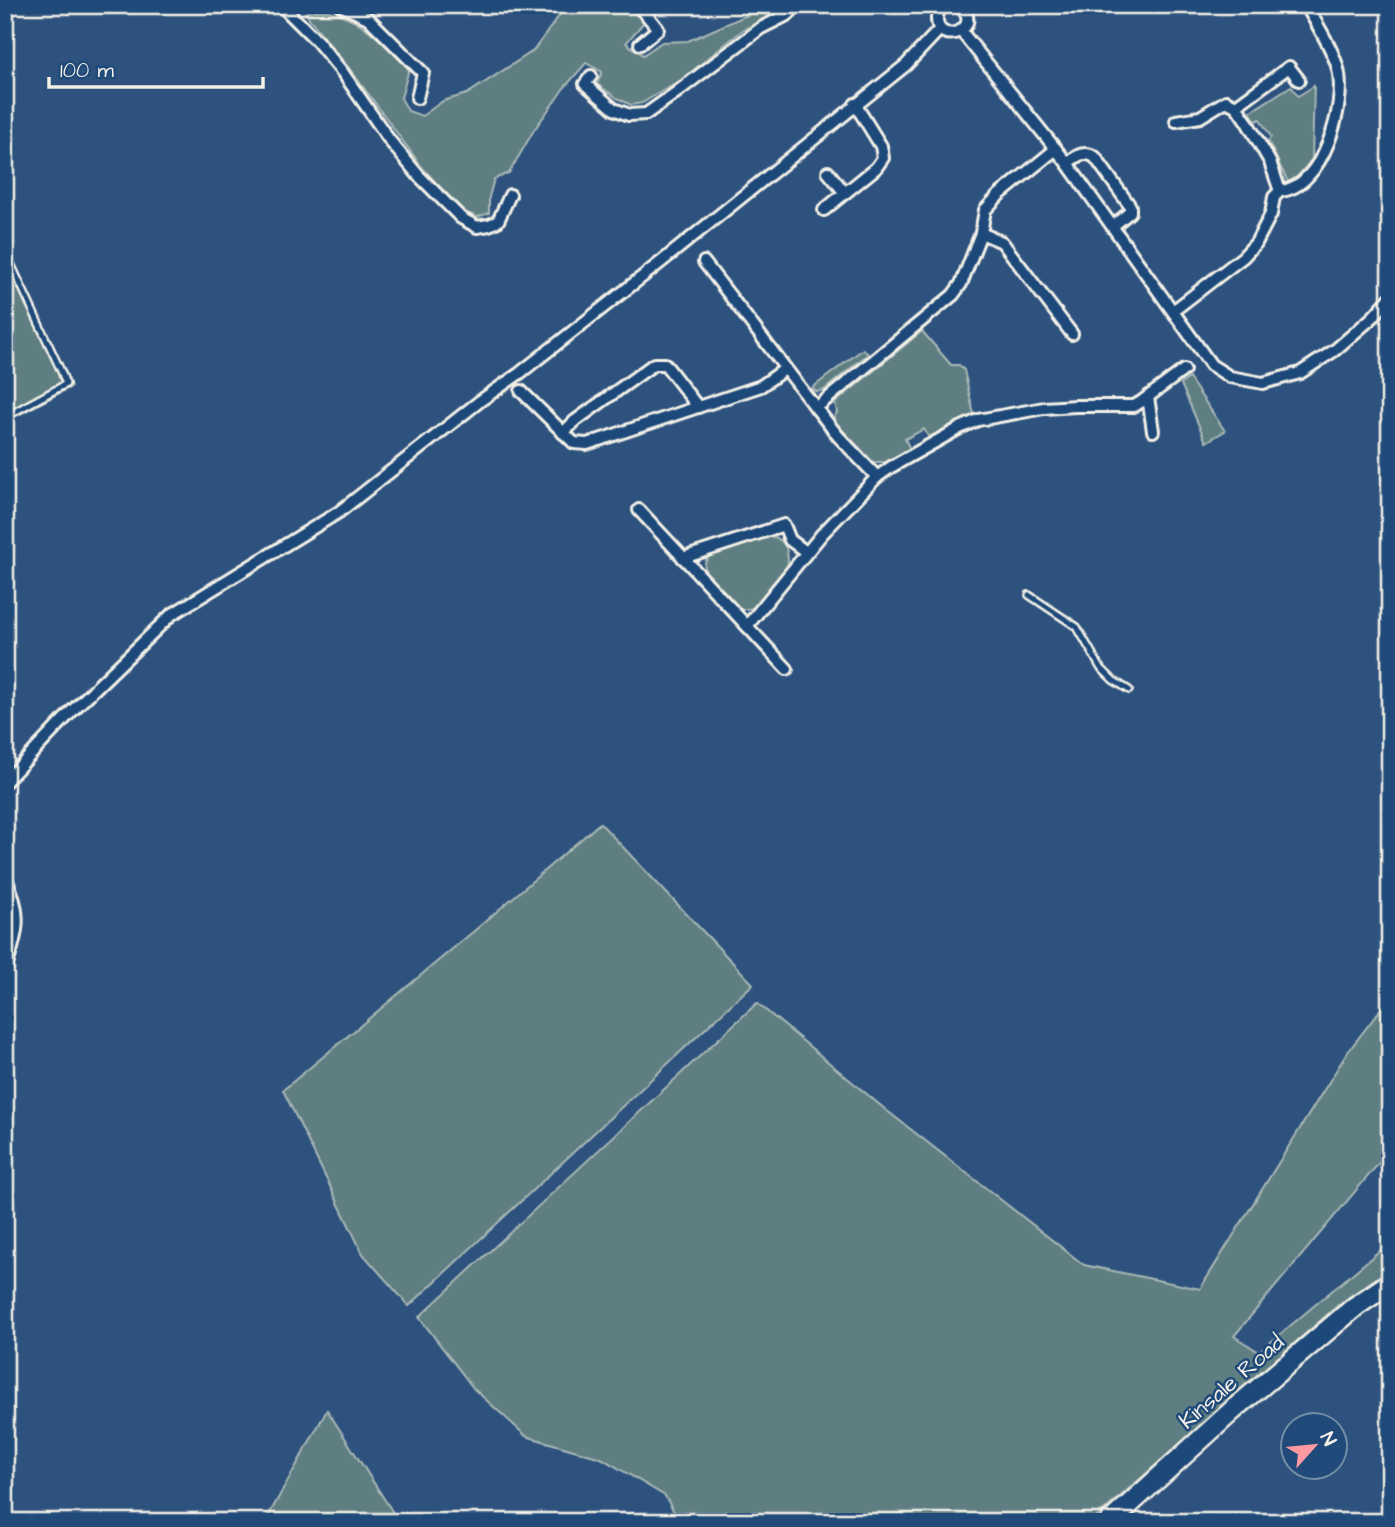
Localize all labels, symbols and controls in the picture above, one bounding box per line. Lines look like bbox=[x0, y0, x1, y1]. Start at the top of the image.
scale bar bbox=[49, 46, 262, 90]
text: 100 m bbox=[60, 56, 115, 85]
street label: Kinsale Road bbox=[1172, 1327, 1291, 1437]
north arrow bbox=[1280, 1412, 1350, 1482]
text: N bbox=[1313, 1428, 1343, 1450]

